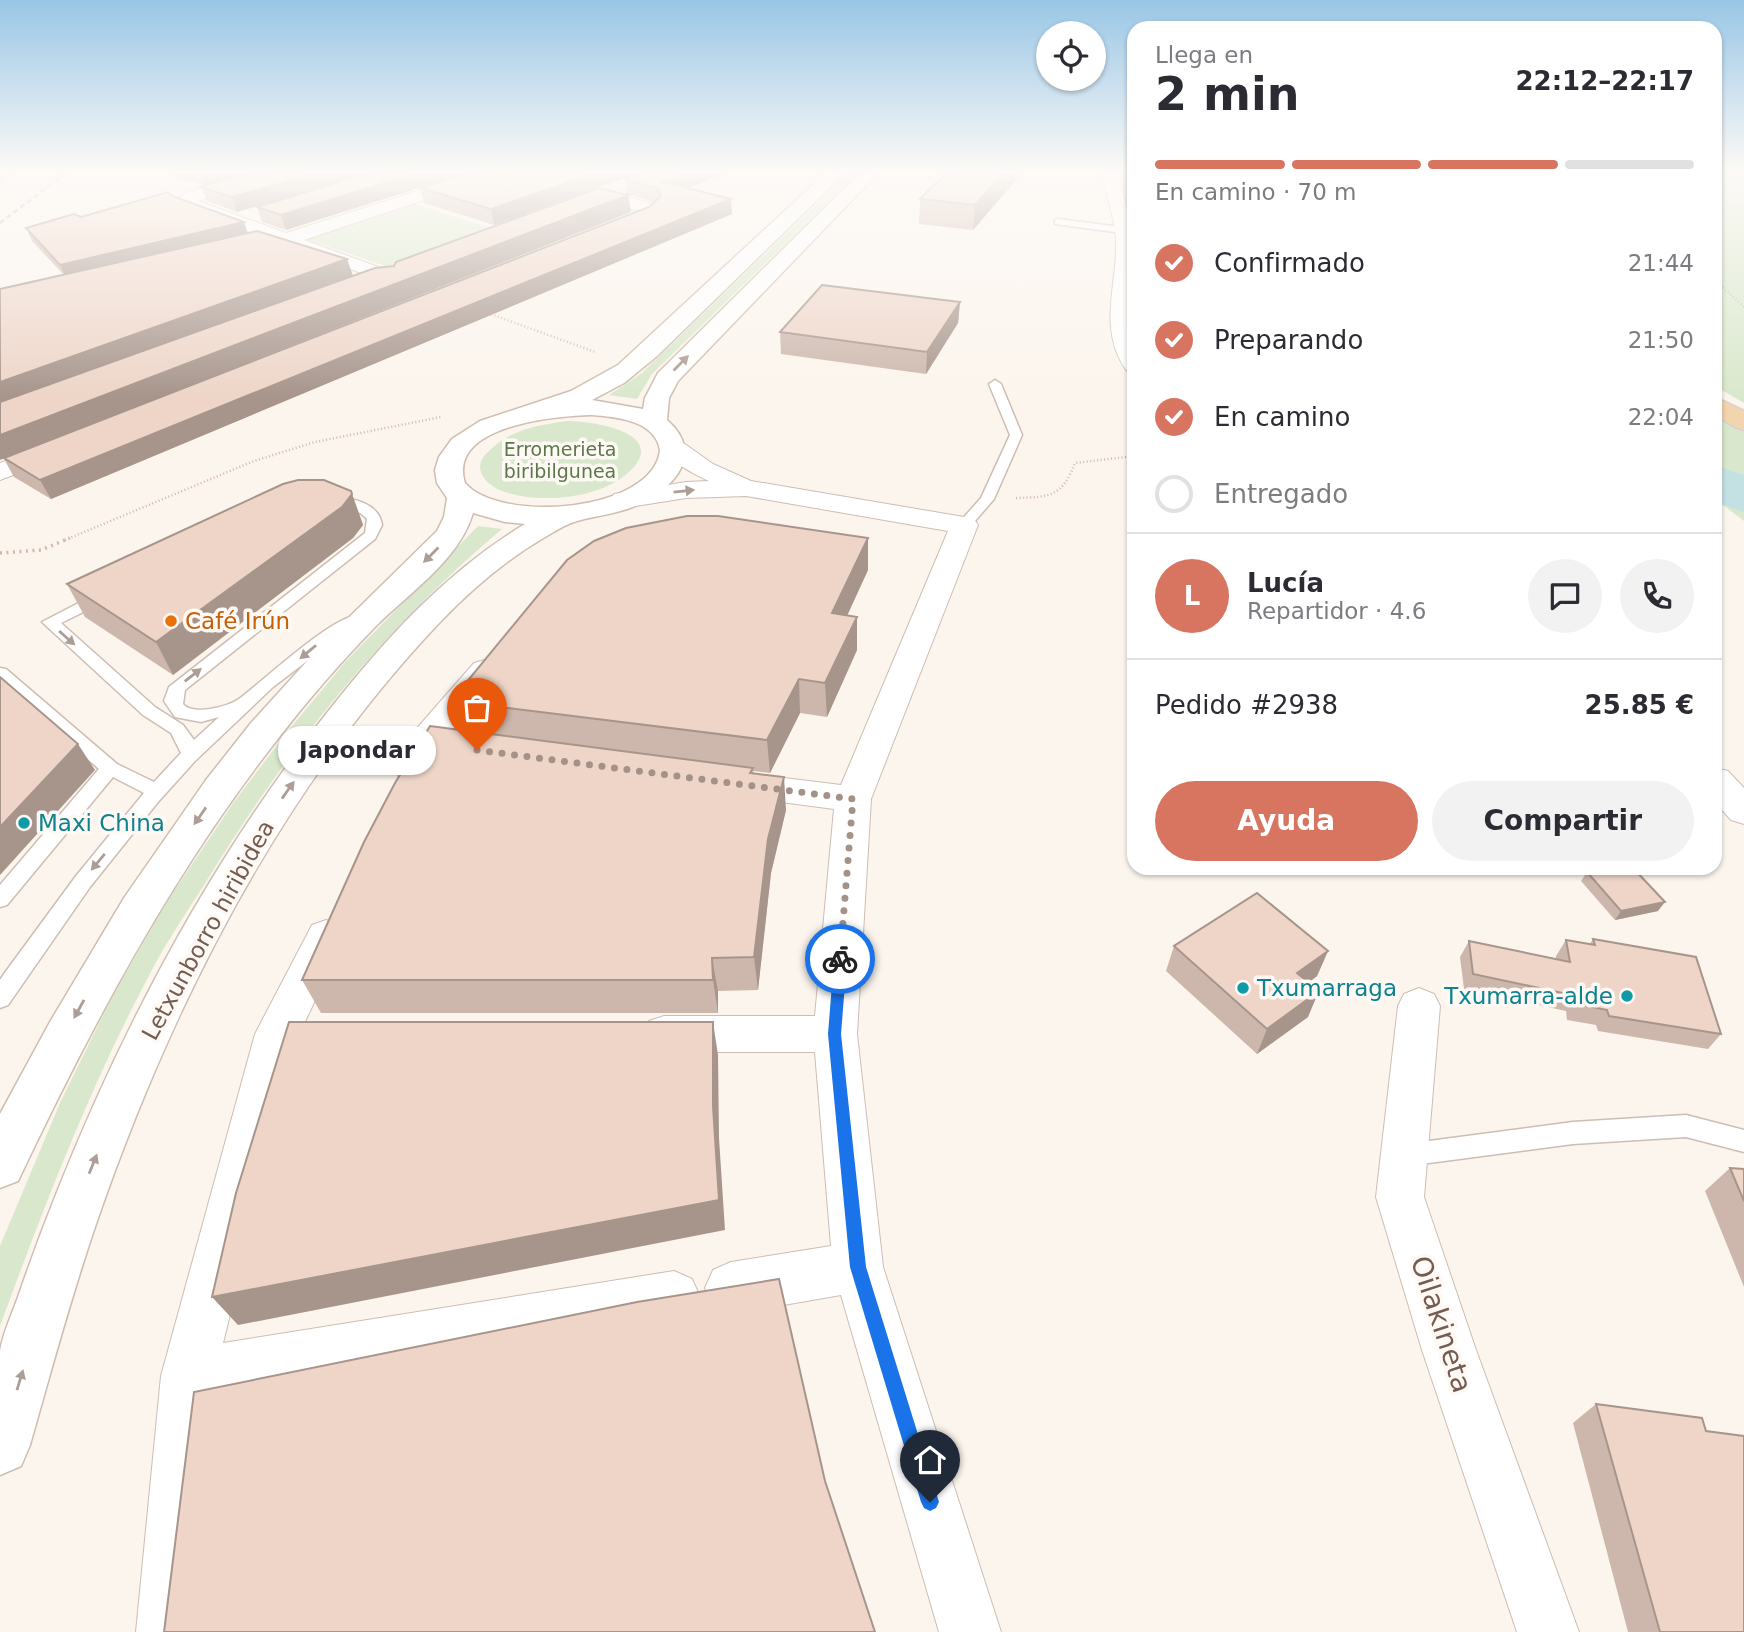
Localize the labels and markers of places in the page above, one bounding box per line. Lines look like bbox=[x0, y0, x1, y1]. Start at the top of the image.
place label: Café Irún bbox=[185, 608, 290, 634]
marker: Café Irún bbox=[163, 613, 179, 629]
pin bbox=[447, 678, 507, 750]
callout: Japondar bbox=[278, 726, 435, 774]
place label: Maxi China bbox=[38, 810, 165, 836]
marker: Maxi China bbox=[16, 815, 32, 831]
place label: Txumarraga bbox=[1256, 975, 1397, 1001]
marker: Txumarraga bbox=[1235, 980, 1251, 996]
place label: Txumarra-alde bbox=[1443, 983, 1613, 1009]
marker: Txumarra-alde bbox=[1619, 988, 1635, 1004]
pin bbox=[900, 1430, 960, 1502]

